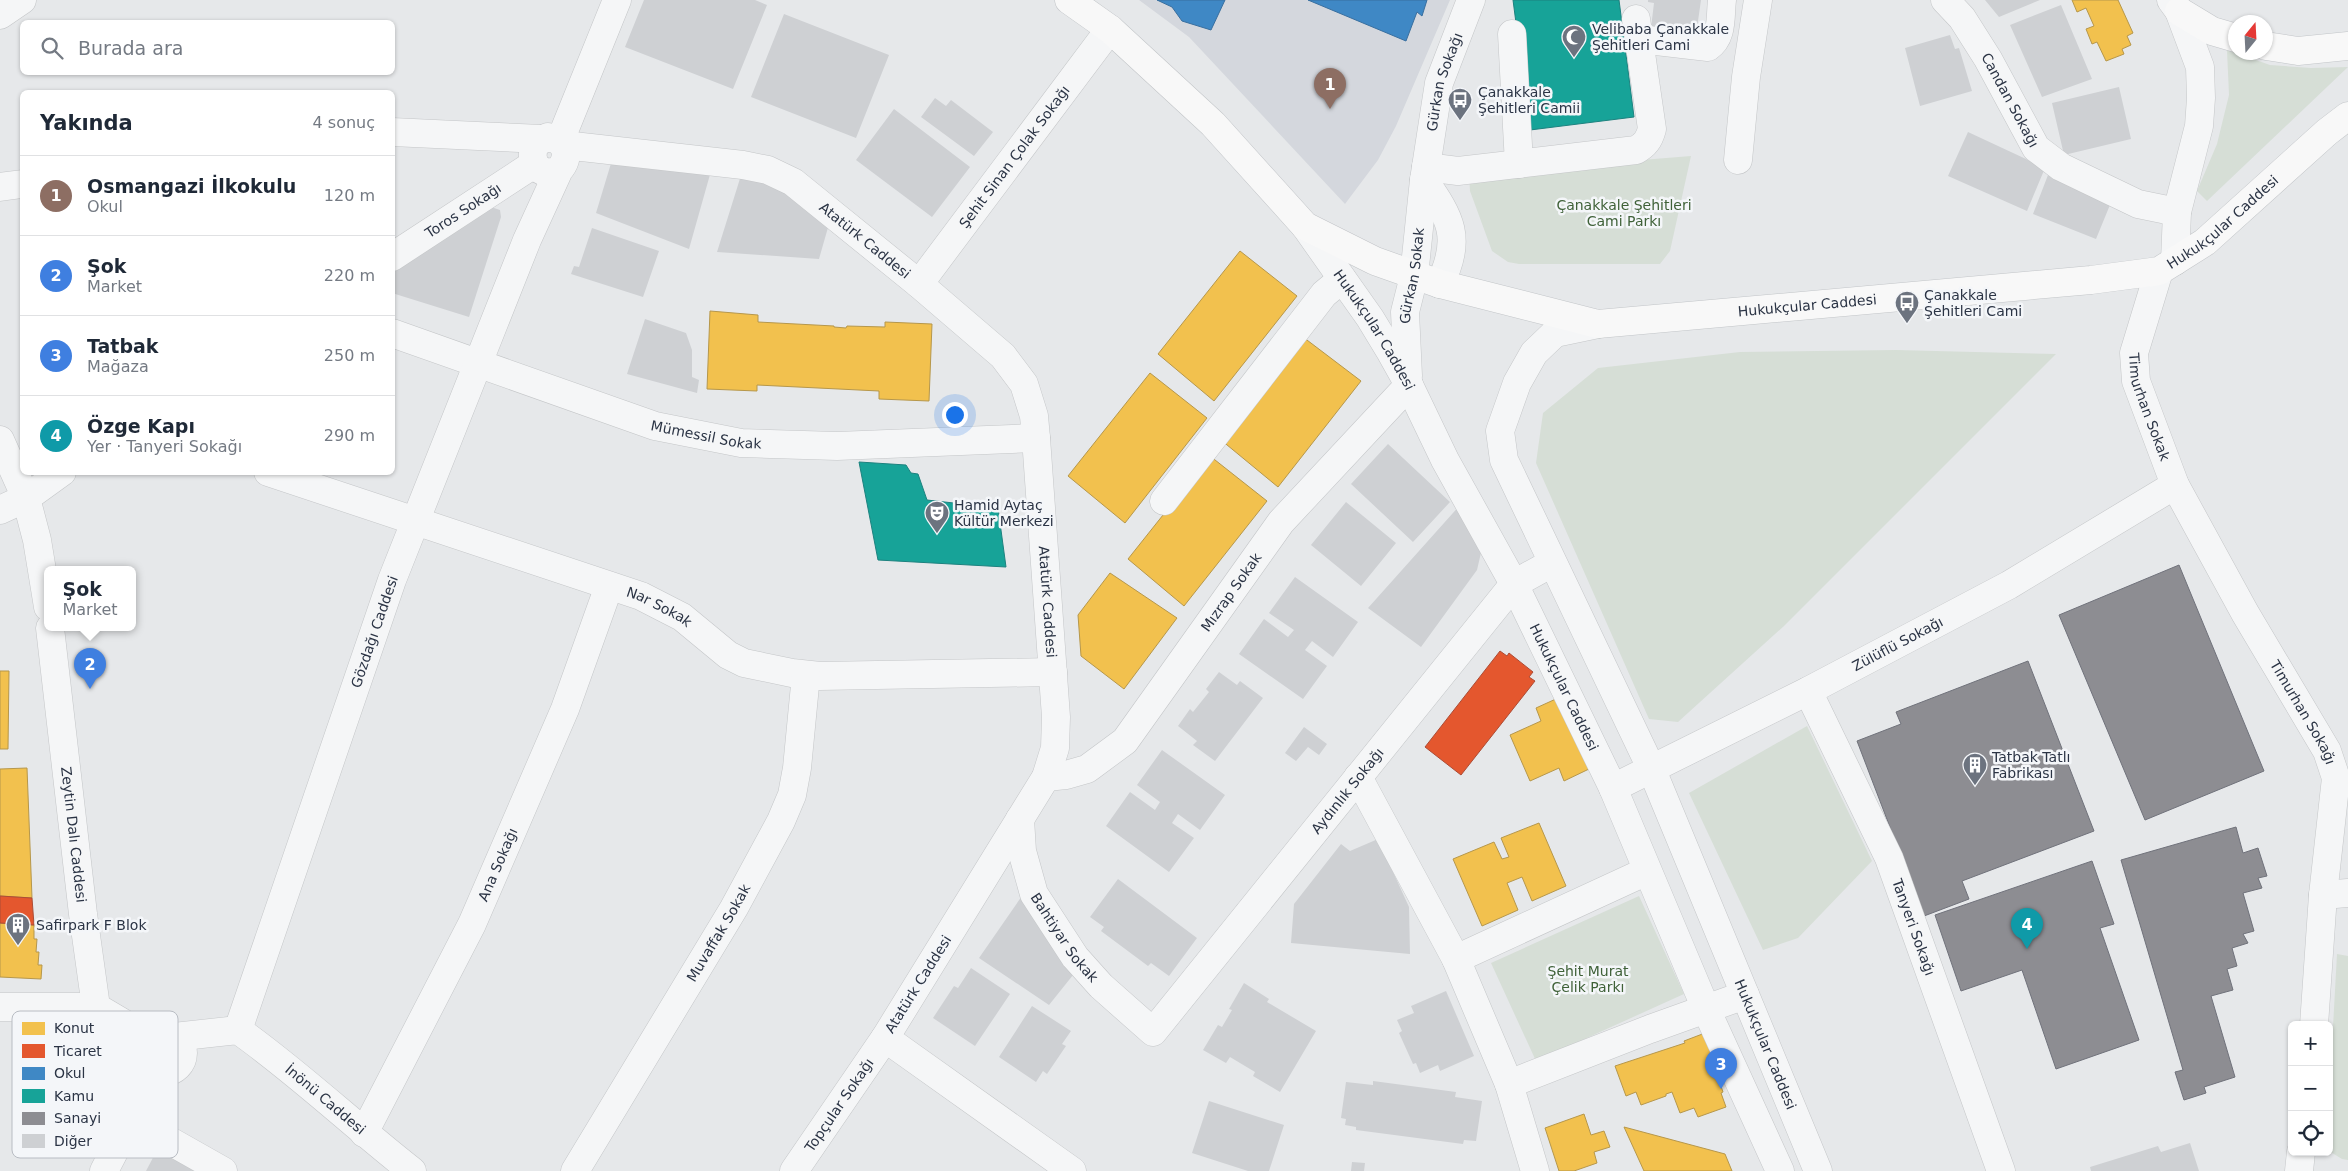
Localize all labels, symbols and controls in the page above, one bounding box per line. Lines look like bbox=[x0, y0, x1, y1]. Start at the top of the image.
north arrow bbox=[2228, 15, 2273, 60]
search box bbox=[20, 20, 395, 75]
place label: Velibaba Çanakkale Şehitleri Cami bbox=[1592, 21, 1729, 53]
mosque icon: Velibaba Çanakkale Şehitleri Cami bbox=[1561, 24, 1587, 58]
street label: Gürkan Sokağı bbox=[1424, 31, 1466, 133]
icon: search bbox=[38, 34, 66, 62]
text: Burada ara bbox=[78, 37, 183, 59]
street label: Candan Sokağı bbox=[1978, 50, 2042, 150]
pin: 1 bbox=[1314, 68, 1346, 109]
street label: Şehit Sinan Çolak Sokağı bbox=[956, 82, 1073, 231]
place label: Çanakkale Şehi̇tleri̇ Cami̇i̇ bbox=[1478, 84, 1580, 116]
bus stop icon: Çanakkale Şehi̇tleri̇ Cami̇i̇ bbox=[1447, 87, 1473, 121]
text: Yakında bbox=[40, 111, 133, 135]
text: 4 sonuç bbox=[313, 113, 375, 132]
street label: Hukukçular Caddesi bbox=[2164, 172, 2282, 272]
text: Osmangazi İlkokulu bbox=[87, 175, 296, 197]
street label: Toros Sokağı bbox=[421, 180, 504, 242]
text: 1 bbox=[50, 186, 62, 205]
text: 120 m bbox=[324, 186, 375, 205]
text: Okul bbox=[87, 197, 123, 216]
park label: Çanakkale Şehitleri Cami Parkı bbox=[1556, 197, 1692, 229]
street label: Atatürk Caddesi bbox=[816, 199, 914, 282]
street label: Gürkan Sokak bbox=[1397, 226, 1427, 324]
text: Şok bbox=[87, 255, 126, 277]
text: 2 bbox=[50, 266, 62, 285]
text: 220 m bbox=[324, 266, 375, 285]
street label: Hukukçular Caddesi bbox=[1330, 267, 1418, 393]
text: Market bbox=[87, 277, 142, 296]
place label: Çanakkale Şehitleri Cami bbox=[1924, 287, 2022, 319]
bus stop icon: Çanakkale Şehitleri Cami bbox=[1894, 290, 1920, 324]
street label: Hukukçular Caddesi bbox=[1737, 291, 1877, 319]
text: Tatbak bbox=[87, 335, 158, 357]
text: 3 bbox=[50, 346, 62, 365]
text: 250 m bbox=[324, 346, 375, 365]
street label: Timurhan Sokak bbox=[2126, 351, 2174, 464]
text: Mağaza bbox=[87, 357, 149, 376]
your location bbox=[942, 402, 968, 428]
text: Özge Kapı bbox=[87, 415, 195, 437]
street label: Mümessil Sokak bbox=[650, 417, 763, 452]
text: 4 bbox=[50, 426, 62, 445]
text: 290 m bbox=[324, 426, 375, 445]
text: Yer · Tanyeri Sokağı bbox=[87, 437, 242, 456]
place label: Hamid Aytaç Kültür Merkezi bbox=[954, 497, 1054, 529]
theatre icon: Hamid Aytaç Kültür Merkezi bbox=[924, 500, 950, 534]
street label: Atatürk Caddesi bbox=[1036, 545, 1060, 658]
street label: Mızrap Sokak bbox=[1198, 549, 1265, 635]
popup bbox=[44, 566, 136, 631]
street label: Gözdağı Caddesi bbox=[348, 573, 401, 690]
text: Şok bbox=[63, 578, 102, 600]
street label: Nar Sokak bbox=[624, 584, 696, 630]
text: Market bbox=[63, 600, 118, 619]
street label: Zülüflü Sokağı bbox=[1850, 613, 1946, 674]
street label: Hukukçular Caddesi bbox=[1526, 621, 1602, 753]
pin: 2 bbox=[74, 648, 106, 689]
street label: Timurhan Sokağı bbox=[2266, 657, 2339, 766]
street label: Aydınlık Sokağı bbox=[1308, 745, 1387, 837]
place label: Tatbak Tatlı Fabrikası bbox=[1991, 749, 2070, 781]
building icon: Tatbak Tatlı Fabrikası bbox=[1962, 752, 1988, 786]
street label: Zeytin Dalı Caddesi bbox=[58, 766, 90, 904]
street label: Ana Sokağı bbox=[475, 826, 521, 904]
street label: Tanyeri Sokağı bbox=[1889, 876, 1938, 978]
street label: Muvaffak Sokak bbox=[683, 881, 754, 985]
street label: Bahtiyar Sokak bbox=[1028, 890, 1102, 986]
pin: 4 bbox=[2011, 908, 2043, 949]
building icon: Safirpark F Blok bbox=[5, 912, 31, 946]
place label: Safirpark F Blok bbox=[36, 917, 147, 933]
street label: Atatürk Caddesi bbox=[882, 932, 954, 1036]
park label: Şehit Murat Çelik Parkı bbox=[1548, 963, 1629, 995]
street label: Hukukçular Caddesi bbox=[1732, 977, 1800, 1112]
legend bbox=[12, 1011, 178, 1158]
text: Konut bbox=[54, 1020, 95, 1036]
map controls bbox=[2288, 1021, 2333, 1156]
button: + bbox=[2288, 1021, 2333, 1066]
text: Ticaret bbox=[53, 1043, 102, 1059]
pin: 3 bbox=[1705, 1048, 1737, 1089]
street label: Topçular Sokağı bbox=[801, 1055, 877, 1156]
street label: İnönü Caddesi bbox=[282, 1060, 369, 1138]
text: Okul bbox=[54, 1065, 85, 1081]
button: − bbox=[2288, 1066, 2333, 1111]
text: Kamu bbox=[54, 1088, 94, 1104]
text: Sanayi bbox=[54, 1110, 101, 1126]
button: locate bbox=[2288, 1111, 2333, 1156]
text: Diğer bbox=[54, 1133, 92, 1149]

